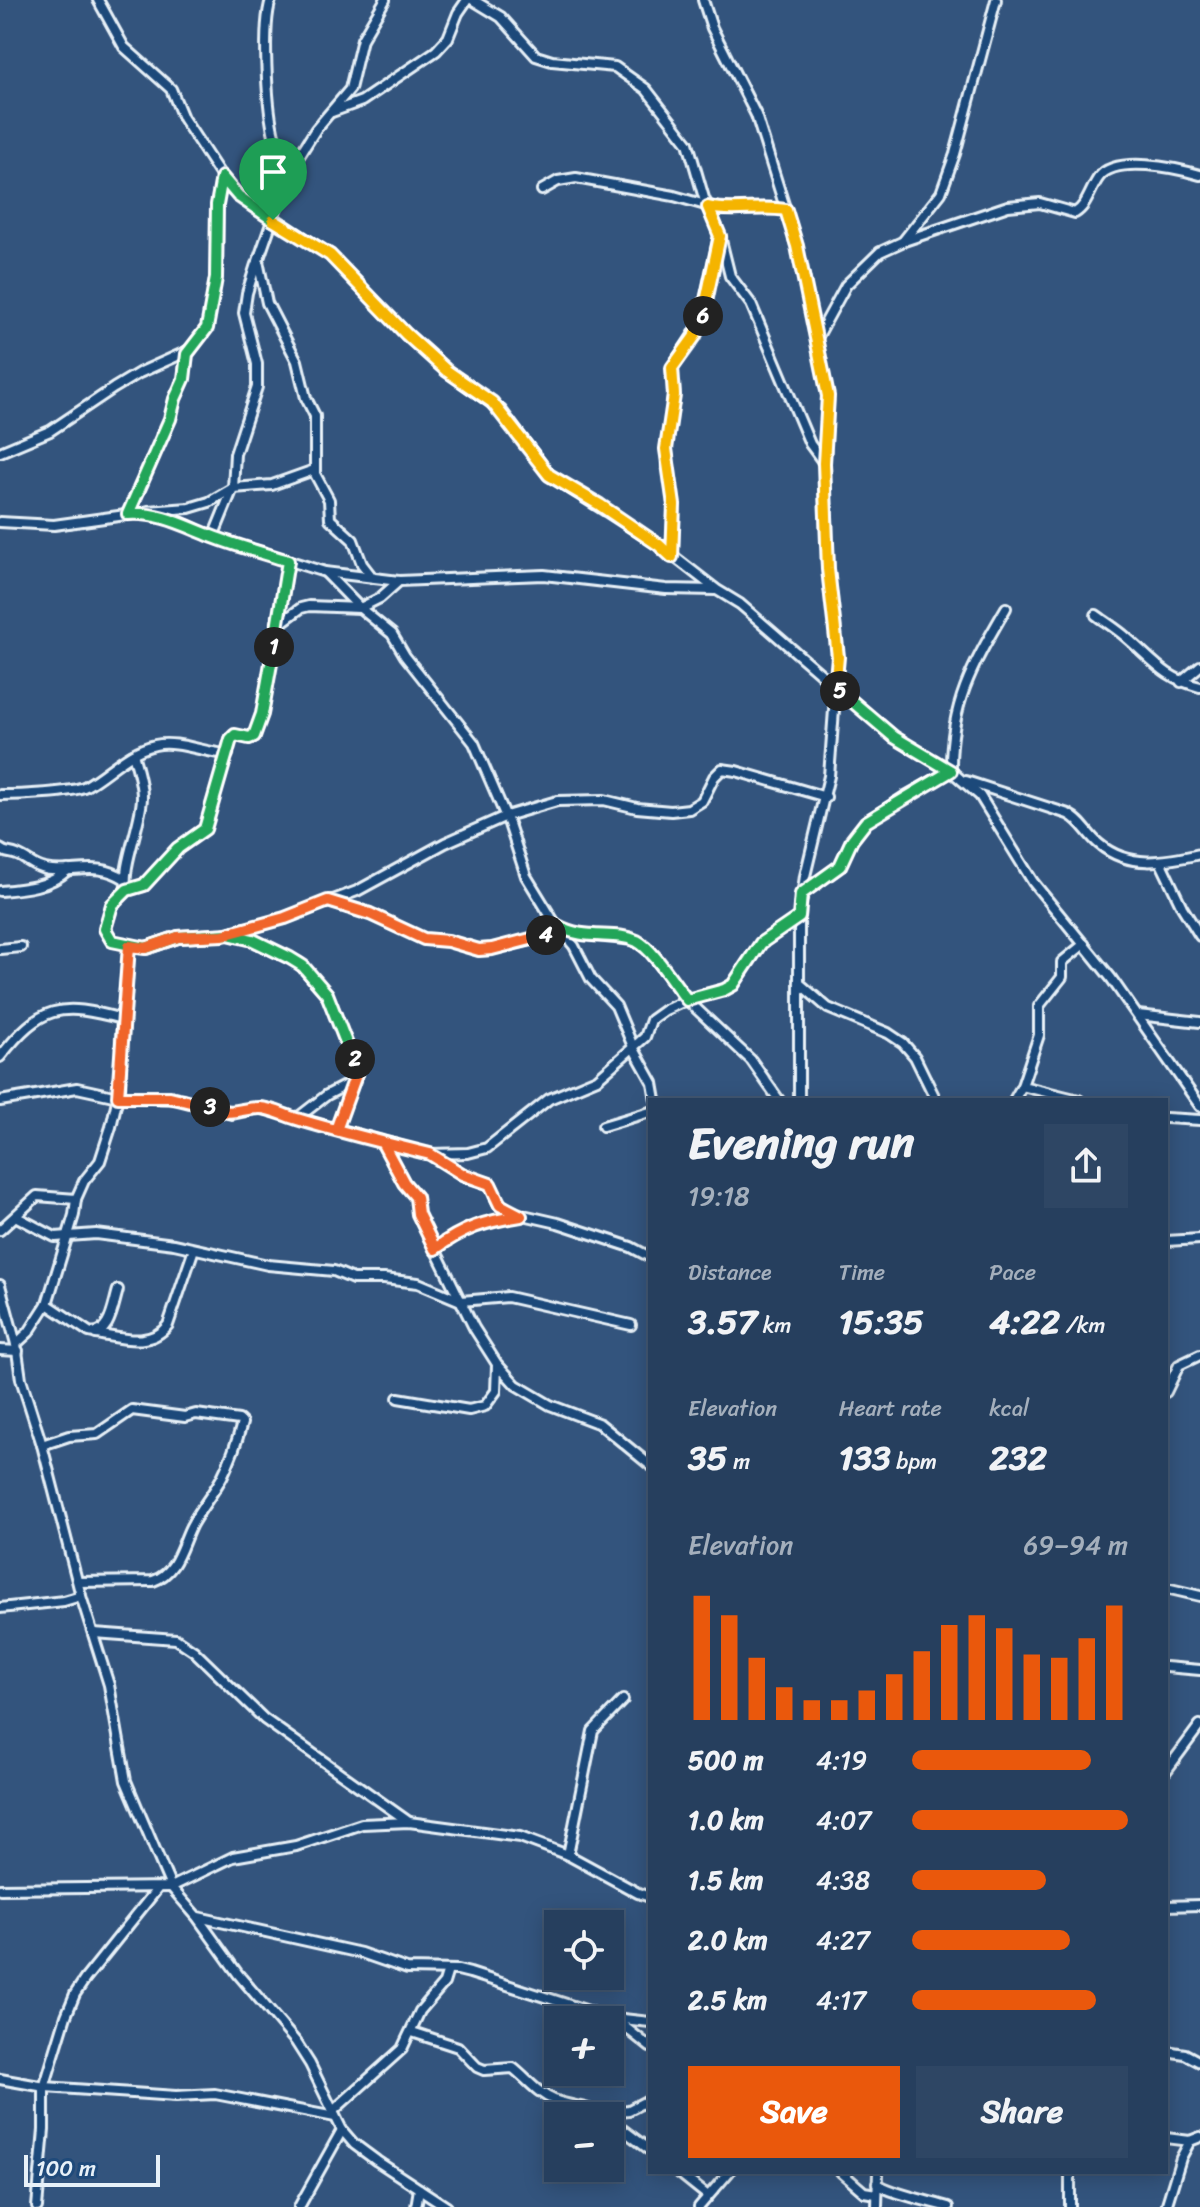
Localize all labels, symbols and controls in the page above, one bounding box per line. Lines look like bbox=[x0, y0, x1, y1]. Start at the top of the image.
pin bbox=[239, 138, 307, 220]
icon: arrive bbox=[251, 150, 295, 194]
pin: 6 bbox=[683, 296, 723, 336]
text: 6 bbox=[697, 296, 709, 335]
pin: 1 bbox=[254, 627, 294, 667]
text: 1 bbox=[269, 627, 279, 666]
pin: 5 bbox=[820, 671, 860, 711]
text: 5 bbox=[833, 671, 847, 710]
pin: 4 bbox=[526, 915, 566, 955]
text: 4 bbox=[539, 915, 553, 954]
pin: 2 bbox=[335, 1039, 375, 1079]
text: 2 bbox=[349, 1039, 361, 1078]
pin: 3 bbox=[190, 1087, 230, 1127]
text: 3 bbox=[204, 1087, 216, 1126]
text: Evening run bbox=[688, 1104, 914, 1182]
button: share bbox=[1044, 1124, 1128, 1208]
text: 19:18 bbox=[688, 1173, 750, 1219]
text: Distance bbox=[688, 1253, 772, 1292]
text: Time bbox=[839, 1253, 885, 1292]
text: Pace bbox=[989, 1253, 1036, 1292]
text: 3.57 bbox=[688, 1292, 757, 1352]
text: 15:35 bbox=[839, 1292, 924, 1352]
text: 4:22 bbox=[989, 1292, 1060, 1352]
text: km bbox=[757, 1306, 791, 1345]
text: /km bbox=[1060, 1306, 1105, 1345]
text: Elevation bbox=[688, 1389, 777, 1428]
text: Heart rate bbox=[839, 1389, 942, 1428]
text: kcal bbox=[989, 1389, 1029, 1428]
text: 35 bbox=[688, 1428, 727, 1488]
text: 133 bbox=[839, 1428, 891, 1488]
text: 232 bbox=[989, 1428, 1047, 1488]
text: m bbox=[727, 1442, 750, 1481]
text: bpm bbox=[891, 1442, 937, 1481]
text: Elevation bbox=[688, 1522, 793, 1568]
text: 69–94 m bbox=[1024, 1522, 1128, 1568]
text: 500 m bbox=[688, 1737, 763, 1783]
text: 4:19 bbox=[816, 1737, 867, 1783]
text: 1.0 km bbox=[688, 1797, 764, 1843]
text: 4:07 bbox=[816, 1797, 871, 1843]
text: 1.5 km bbox=[688, 1857, 763, 1903]
text: 4:38 bbox=[816, 1857, 870, 1903]
map controls bbox=[544, 1910, 624, 2182]
button: locate bbox=[544, 1910, 624, 1990]
text: 2.0 km bbox=[688, 1917, 768, 1963]
text: 4:27 bbox=[816, 1917, 870, 1963]
text: 2.5 km bbox=[688, 1977, 767, 2023]
text: 4:17 bbox=[816, 1977, 866, 2023]
button: + bbox=[544, 2006, 624, 2086]
button: Save bbox=[688, 2066, 900, 2158]
button: Share bbox=[916, 2066, 1128, 2158]
button: − bbox=[544, 2102, 624, 2182]
text: 100 m bbox=[36, 2149, 96, 2188]
scale bar bbox=[24, 2151, 160, 2187]

